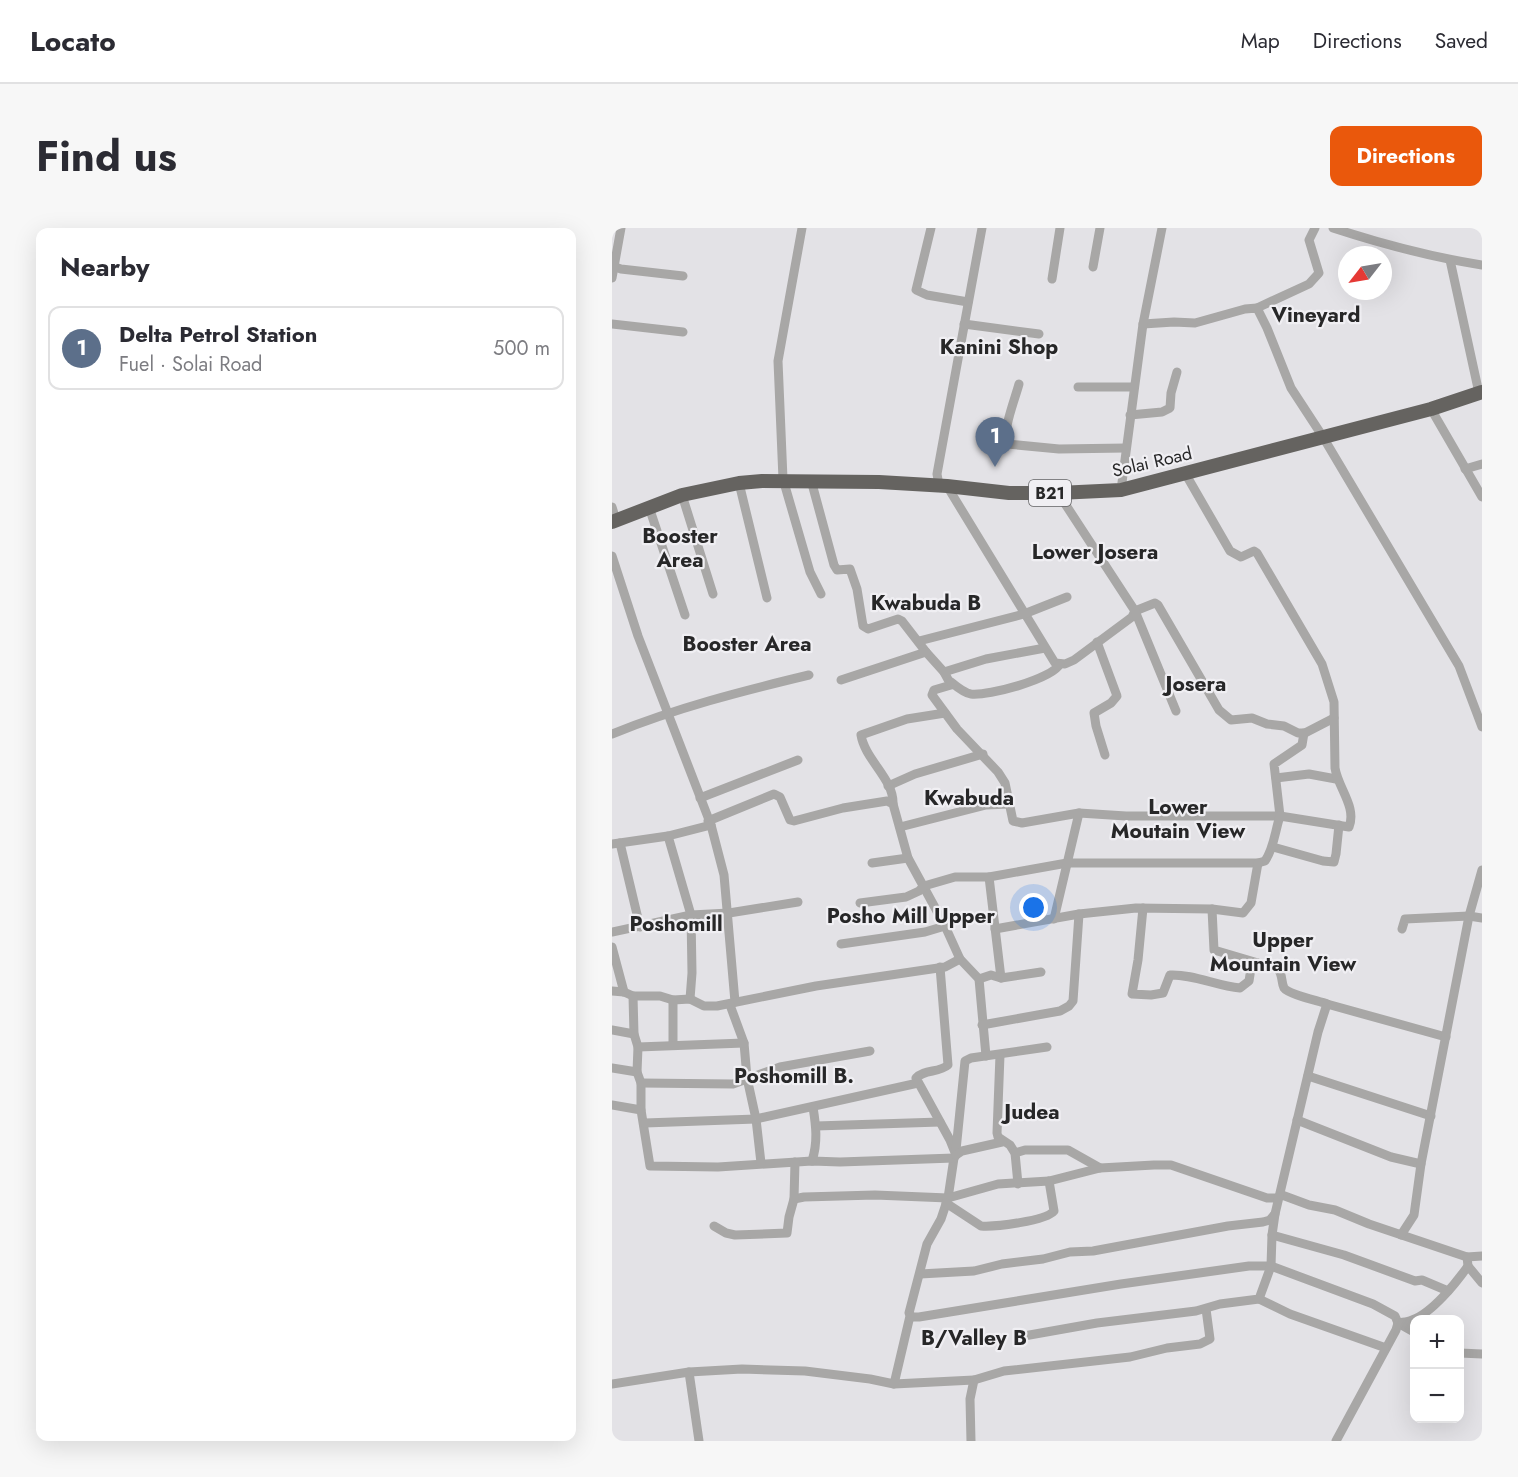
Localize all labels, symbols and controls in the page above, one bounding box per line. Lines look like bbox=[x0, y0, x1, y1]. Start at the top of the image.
text: Locato bbox=[30, 21, 116, 62]
text: Map bbox=[1241, 26, 1280, 56]
text: Directions bbox=[1313, 26, 1402, 56]
text: Saved bbox=[1435, 26, 1488, 56]
text: Find us bbox=[36, 126, 177, 187]
button: Directions bbox=[1330, 126, 1482, 186]
north arrow bbox=[1338, 246, 1392, 300]
text: Nearby bbox=[60, 248, 149, 286]
district label: Vineyard bbox=[1271, 300, 1360, 330]
text: Delta Petrol Station bbox=[119, 318, 317, 350]
district label: Kanini Shop bbox=[940, 332, 1058, 362]
text: 1 bbox=[76, 334, 87, 363]
text: 500 m bbox=[493, 334, 550, 363]
text: Fuel · Solai Road bbox=[119, 350, 262, 379]
pin: 1 bbox=[976, 418, 1015, 467]
street label: Solai Road bbox=[1109, 440, 1195, 484]
road number: B21 bbox=[1029, 480, 1071, 506]
district label: Booster Area bbox=[642, 521, 718, 575]
district label: Lower Josera bbox=[1032, 537, 1158, 567]
district label: Kwabuda B bbox=[871, 588, 981, 618]
district label: Booster Area bbox=[682, 629, 812, 659]
district label: Josera bbox=[1162, 669, 1226, 699]
district label: Kwabuda bbox=[924, 783, 1014, 813]
district label: Lower Moutain View bbox=[1111, 792, 1246, 846]
your location bbox=[1019, 893, 1048, 922]
district label: Posho Mill Upper bbox=[827, 901, 996, 931]
district label: Poshomill bbox=[629, 909, 723, 939]
district label: Upper Mountain View bbox=[1210, 925, 1357, 979]
district label: Poshomill B. bbox=[734, 1061, 854, 1091]
district label: Judea bbox=[1000, 1097, 1060, 1127]
map controls bbox=[1410, 1315, 1464, 1423]
button: + bbox=[1410, 1315, 1464, 1369]
district label: B/Valley B bbox=[921, 1323, 1027, 1353]
button: − bbox=[1410, 1369, 1464, 1423]

